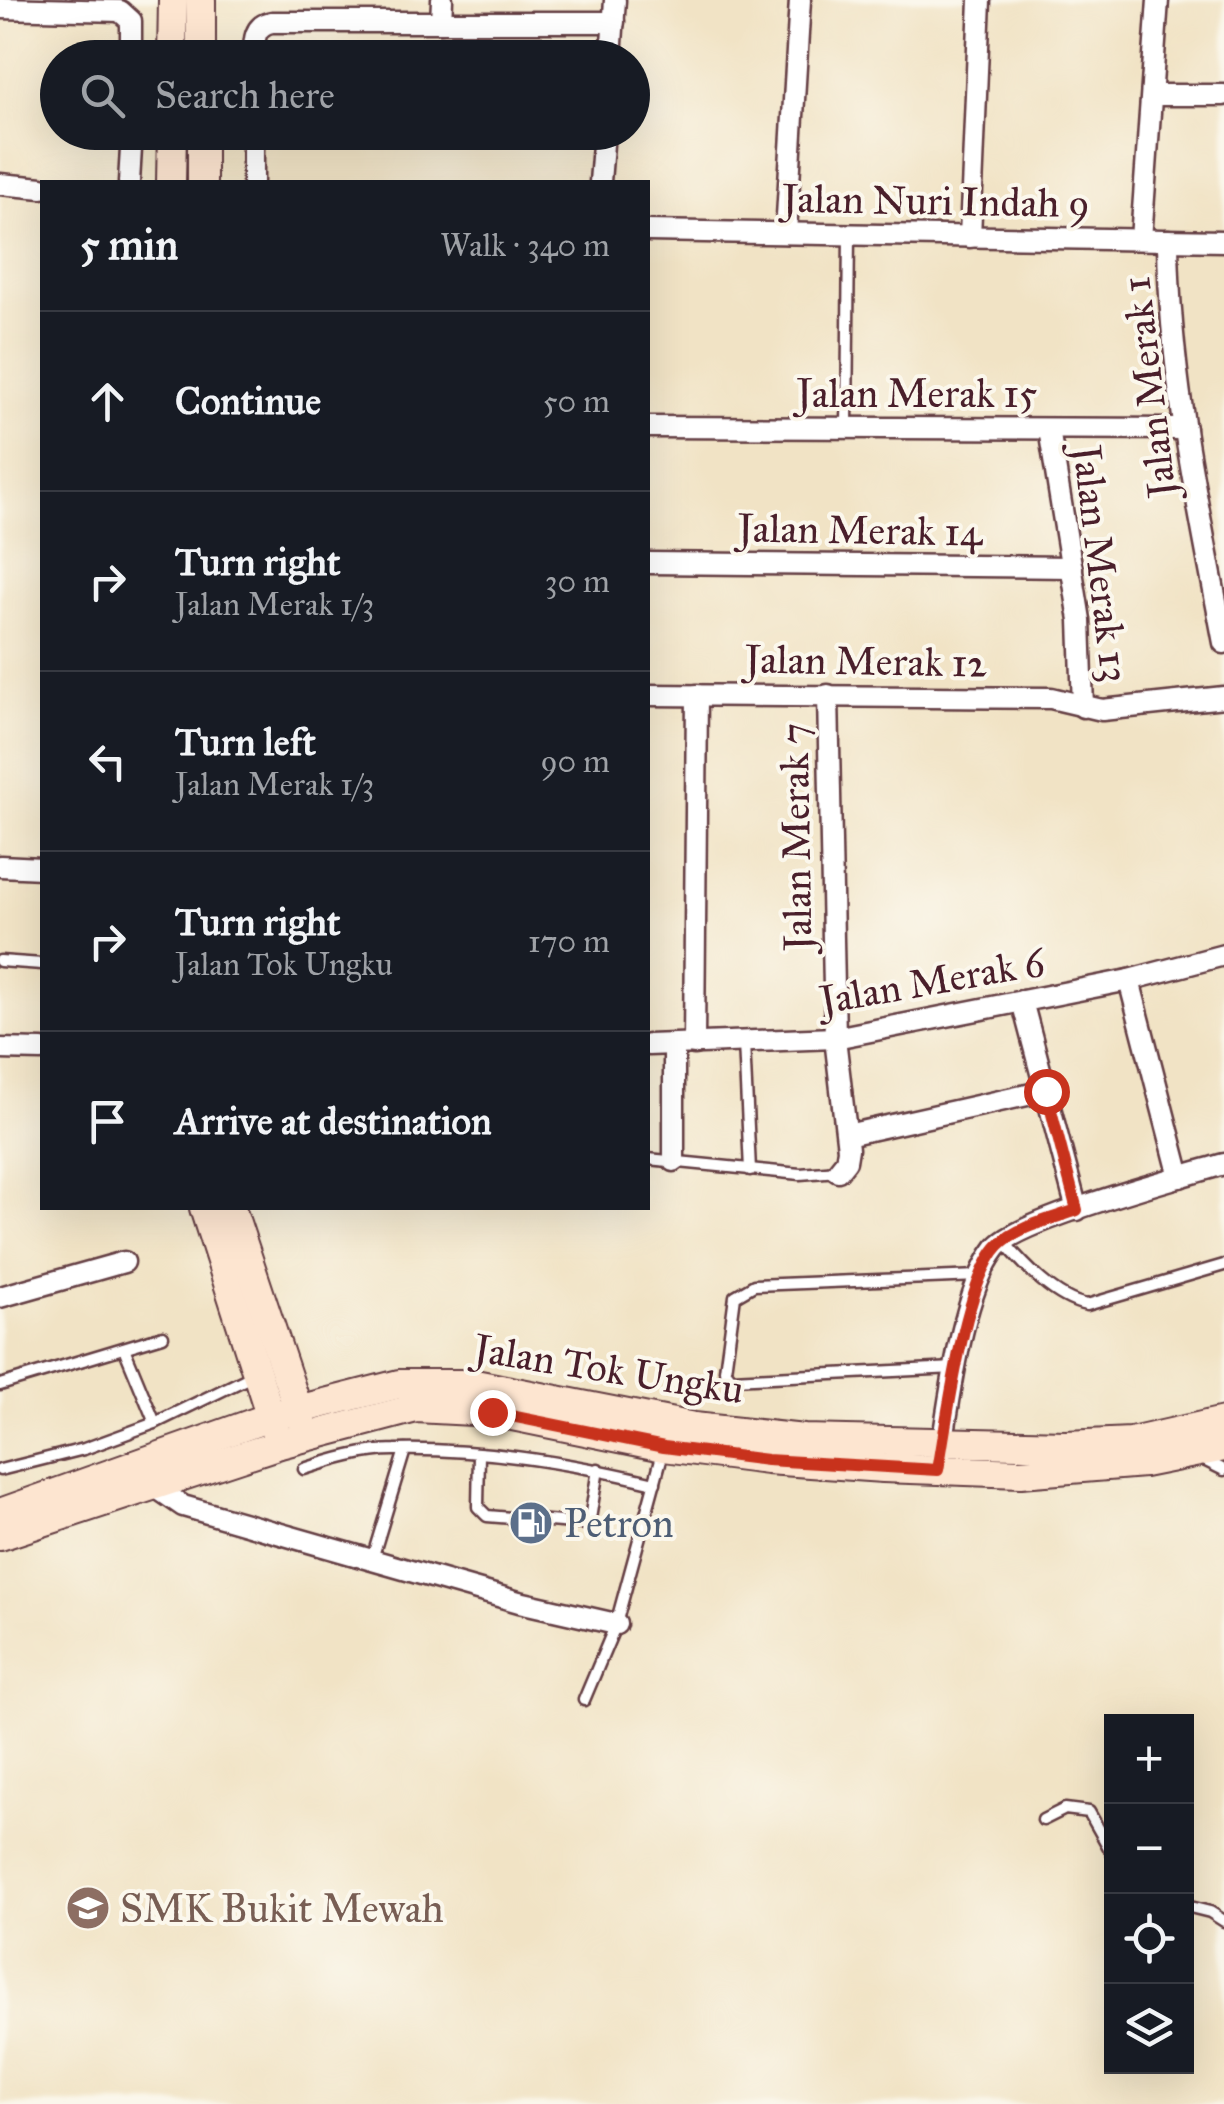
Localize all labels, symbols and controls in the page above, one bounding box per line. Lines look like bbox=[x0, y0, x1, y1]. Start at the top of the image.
search box bbox=[40, 40, 650, 150]
icon: search bbox=[75, 68, 130, 123]
text: Search here bbox=[155, 72, 335, 118]
street label: Jalan Nuri Indah 9 bbox=[778, 174, 1090, 228]
text: 5 min bbox=[80, 219, 178, 271]
text: Walk · 340 m bbox=[440, 226, 610, 265]
street label: Jalan Merak 1 bbox=[1111, 274, 1187, 504]
street label: Jalan Merak 15 bbox=[793, 369, 1037, 418]
icon: ahead bbox=[80, 374, 135, 429]
text: Continue bbox=[175, 378, 321, 424]
text: 50 m bbox=[543, 382, 610, 421]
street label: Jalan Merak 13 bbox=[1062, 439, 1140, 685]
street label: Jalan Merak 14 bbox=[733, 503, 984, 557]
text: Turn right bbox=[175, 539, 341, 585]
icon: right bbox=[80, 554, 135, 609]
text: 30 m bbox=[545, 562, 610, 601]
text: Jalan Merak 1/3 bbox=[175, 585, 374, 624]
street label: Jalan Merak 12 bbox=[740, 634, 988, 688]
text: Turn left bbox=[175, 719, 316, 765]
street label: Jalan Merak 7 bbox=[770, 723, 823, 955]
icon: left bbox=[80, 734, 135, 789]
text: 90 m bbox=[540, 742, 610, 781]
text: Jalan Merak 1/3 bbox=[175, 765, 374, 804]
text: Turn right bbox=[175, 899, 341, 945]
icon: right bbox=[80, 914, 135, 969]
text: 170 m bbox=[528, 922, 610, 961]
street label: Jalan Merak 6 bbox=[812, 937, 1050, 1026]
text: Jalan Tok Ungku bbox=[175, 945, 393, 984]
route start bbox=[1024, 1069, 1070, 1115]
icon: arrive bbox=[80, 1094, 135, 1149]
text: Arrive at destination bbox=[175, 1098, 492, 1144]
street label: Jalan Tok Ungku bbox=[467, 1323, 747, 1415]
route end bbox=[470, 1390, 516, 1436]
place label: Petron bbox=[564, 1499, 674, 1548]
fuel station icon: Petron bbox=[508, 1500, 554, 1546]
map controls bbox=[1104, 1714, 1194, 2074]
button: + bbox=[1104, 1714, 1194, 1804]
button: − bbox=[1104, 1804, 1194, 1894]
place label: SMK Bukit Mewah bbox=[120, 1884, 444, 1933]
school or university icon: SMK Bukit Mewah bbox=[65, 1885, 111, 1931]
button: locate bbox=[1104, 1894, 1194, 1984]
button: layers bbox=[1104, 1984, 1194, 2074]

